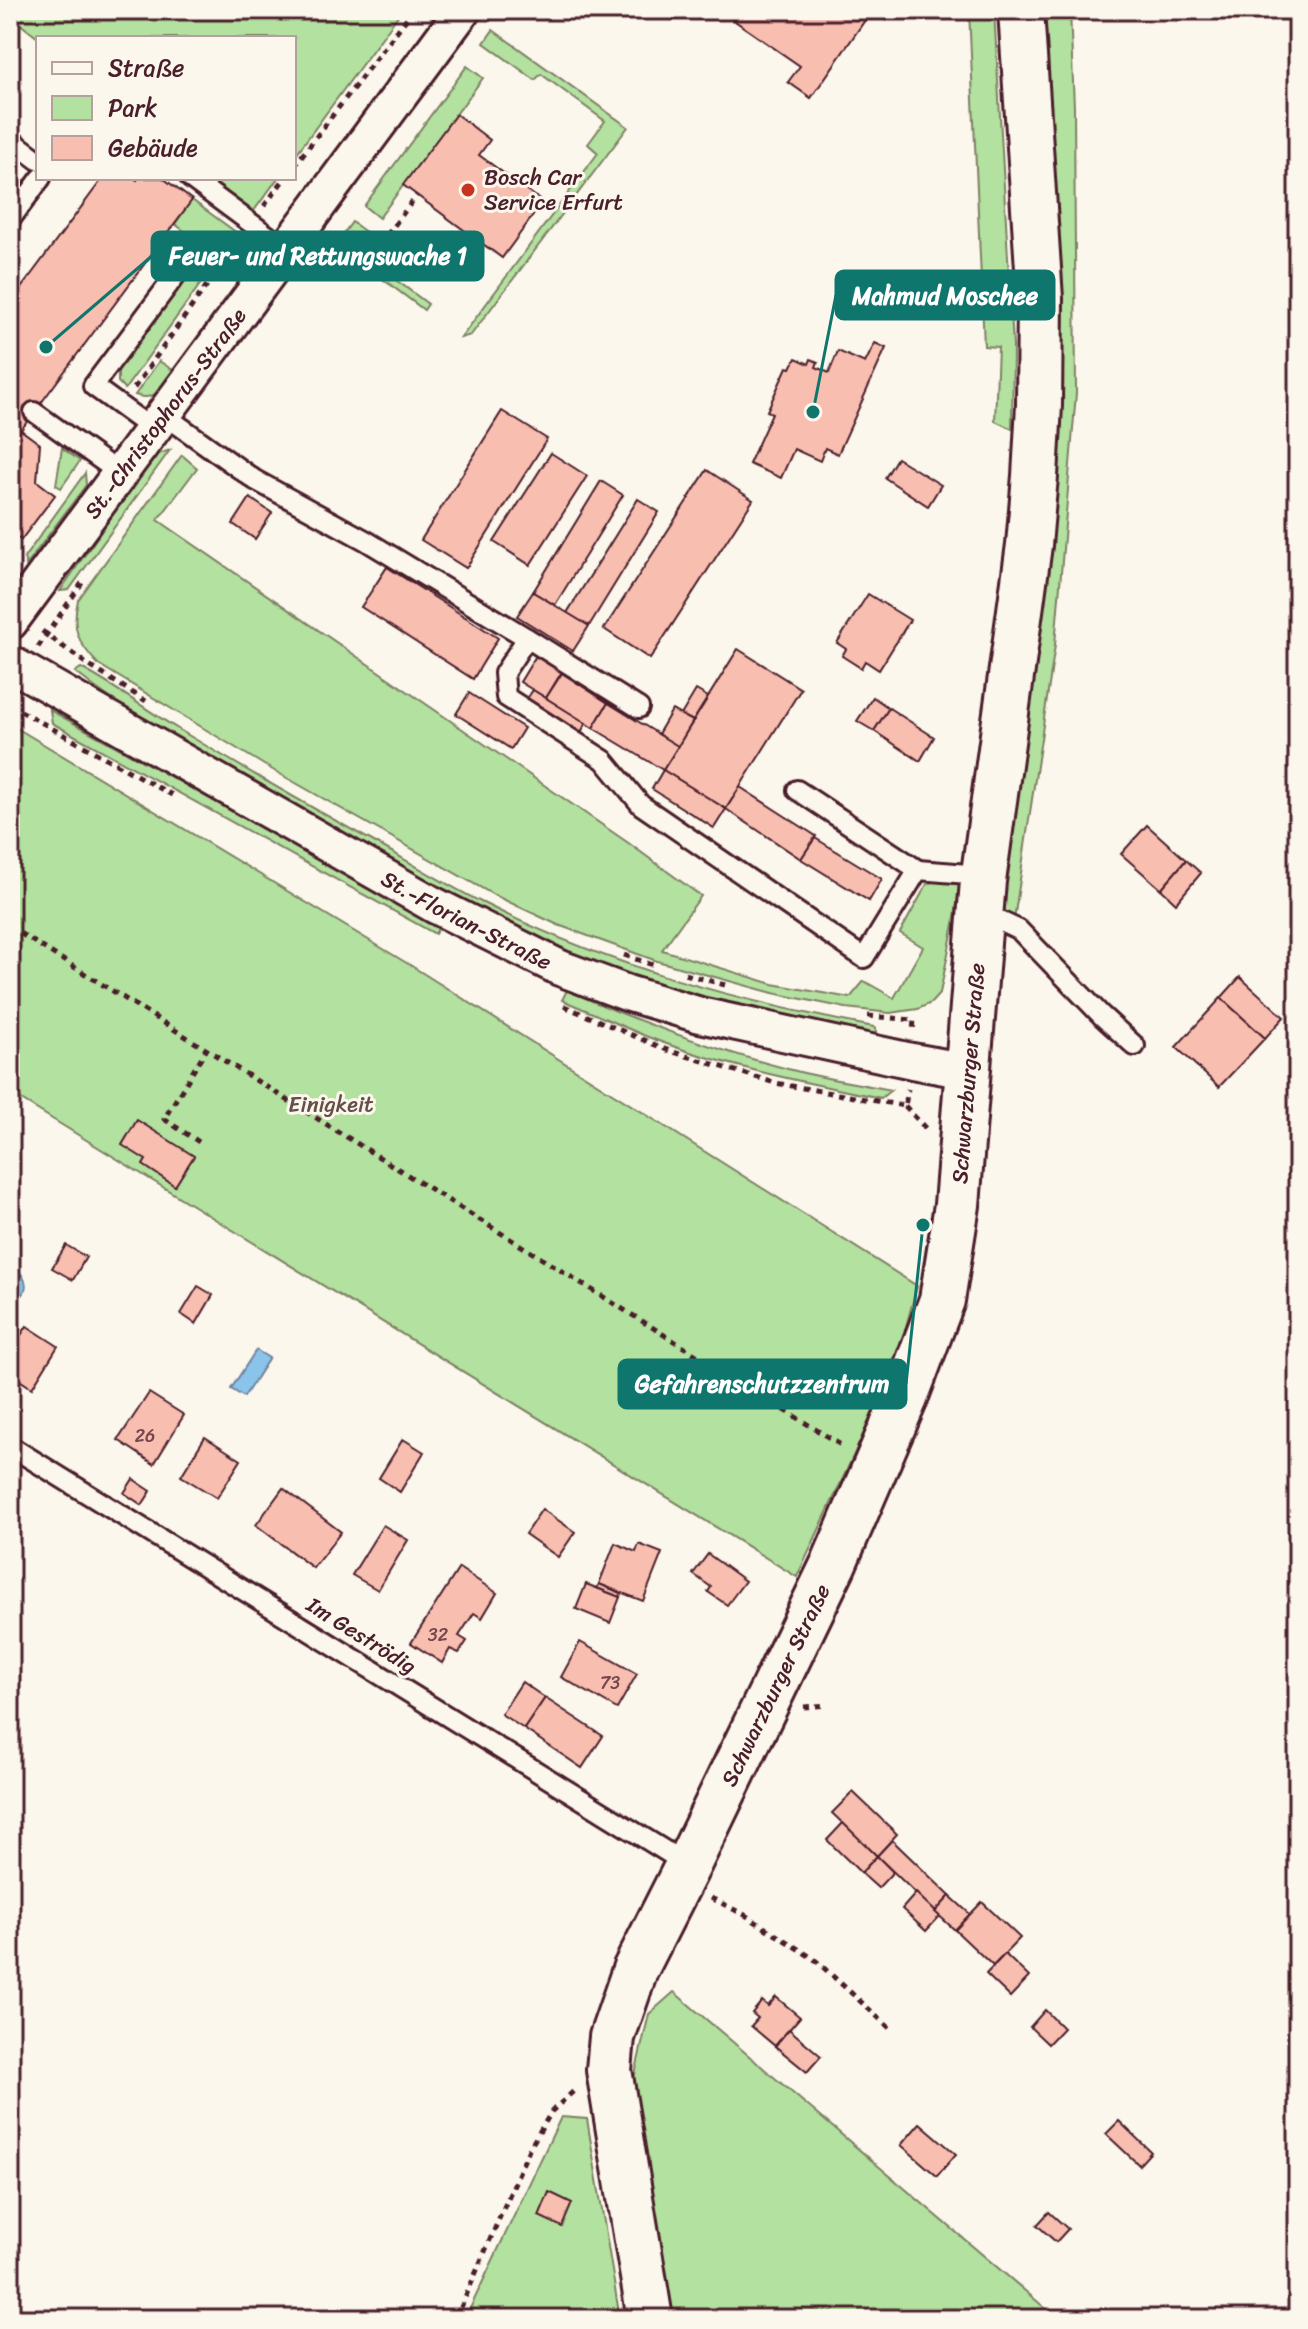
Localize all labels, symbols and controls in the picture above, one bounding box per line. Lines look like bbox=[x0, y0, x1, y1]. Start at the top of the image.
legend bbox=[36, 36, 296, 180]
text: Straße bbox=[108, 47, 184, 89]
text: Park bbox=[108, 87, 157, 129]
text: Gebäude bbox=[108, 127, 198, 169]
place label: Bosch Car Service Erfurt bbox=[484, 158, 623, 222]
marker: Bosch Car Service Erfurt bbox=[459, 181, 477, 199]
callout: Feuer- und Rettungswache 1 bbox=[152, 232, 483, 280]
text: Feuer- und Rettungswache 1 bbox=[168, 235, 467, 277]
callout: Mahmud Moschee bbox=[836, 271, 1054, 319]
text: Mahmud Moschee bbox=[851, 275, 1039, 317]
street label: St.-Christophorus-Straße bbox=[74, 299, 257, 527]
street label: St.-Florian-Straße bbox=[374, 860, 559, 981]
street label: Schwarzburger Straße bbox=[940, 962, 996, 1185]
park label: Einigkeit bbox=[288, 1085, 374, 1124]
callout: Gefahrenschutzzentrum bbox=[619, 1360, 906, 1408]
text: Gefahrenschutzzentrum bbox=[635, 1363, 889, 1405]
house number: 26 bbox=[135, 1420, 155, 1452]
street label: Schwarzburger Straße bbox=[710, 1577, 841, 1793]
street label: Im Geströdig bbox=[298, 1585, 425, 1685]
house number: 32 bbox=[428, 1619, 448, 1651]
house number: 73 bbox=[600, 1667, 620, 1699]

